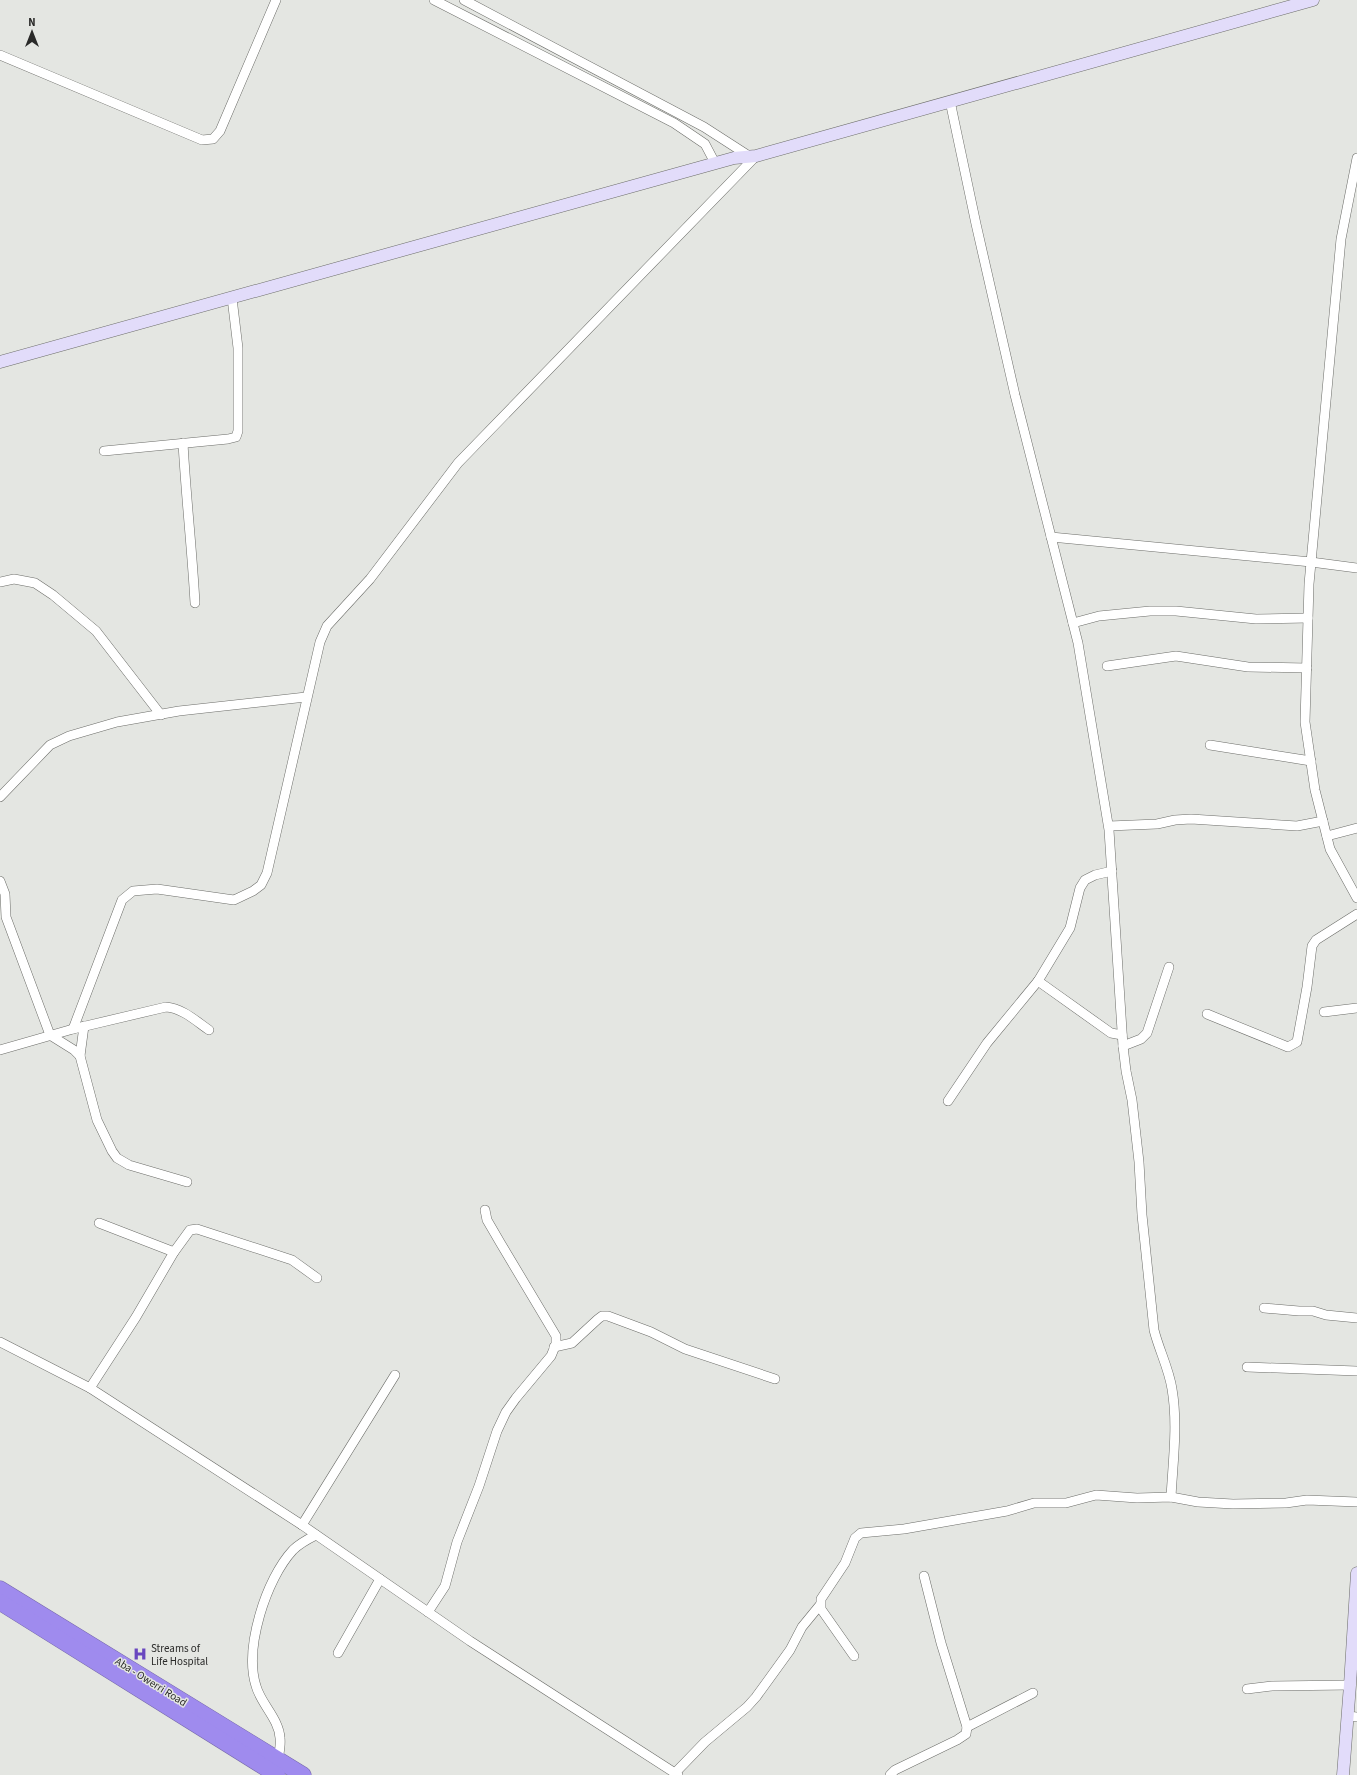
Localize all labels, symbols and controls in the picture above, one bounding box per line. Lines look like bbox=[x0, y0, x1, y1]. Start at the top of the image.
north arrow bbox=[12, 12, 52, 52]
text: N bbox=[28, 15, 36, 30]
place label: Streams of Life Hospital bbox=[151, 1641, 208, 1669]
hospital icon: Streams of Life Hospital bbox=[132, 1646, 148, 1662]
street label: Aba - Owerri Road bbox=[112, 1654, 190, 1710]

